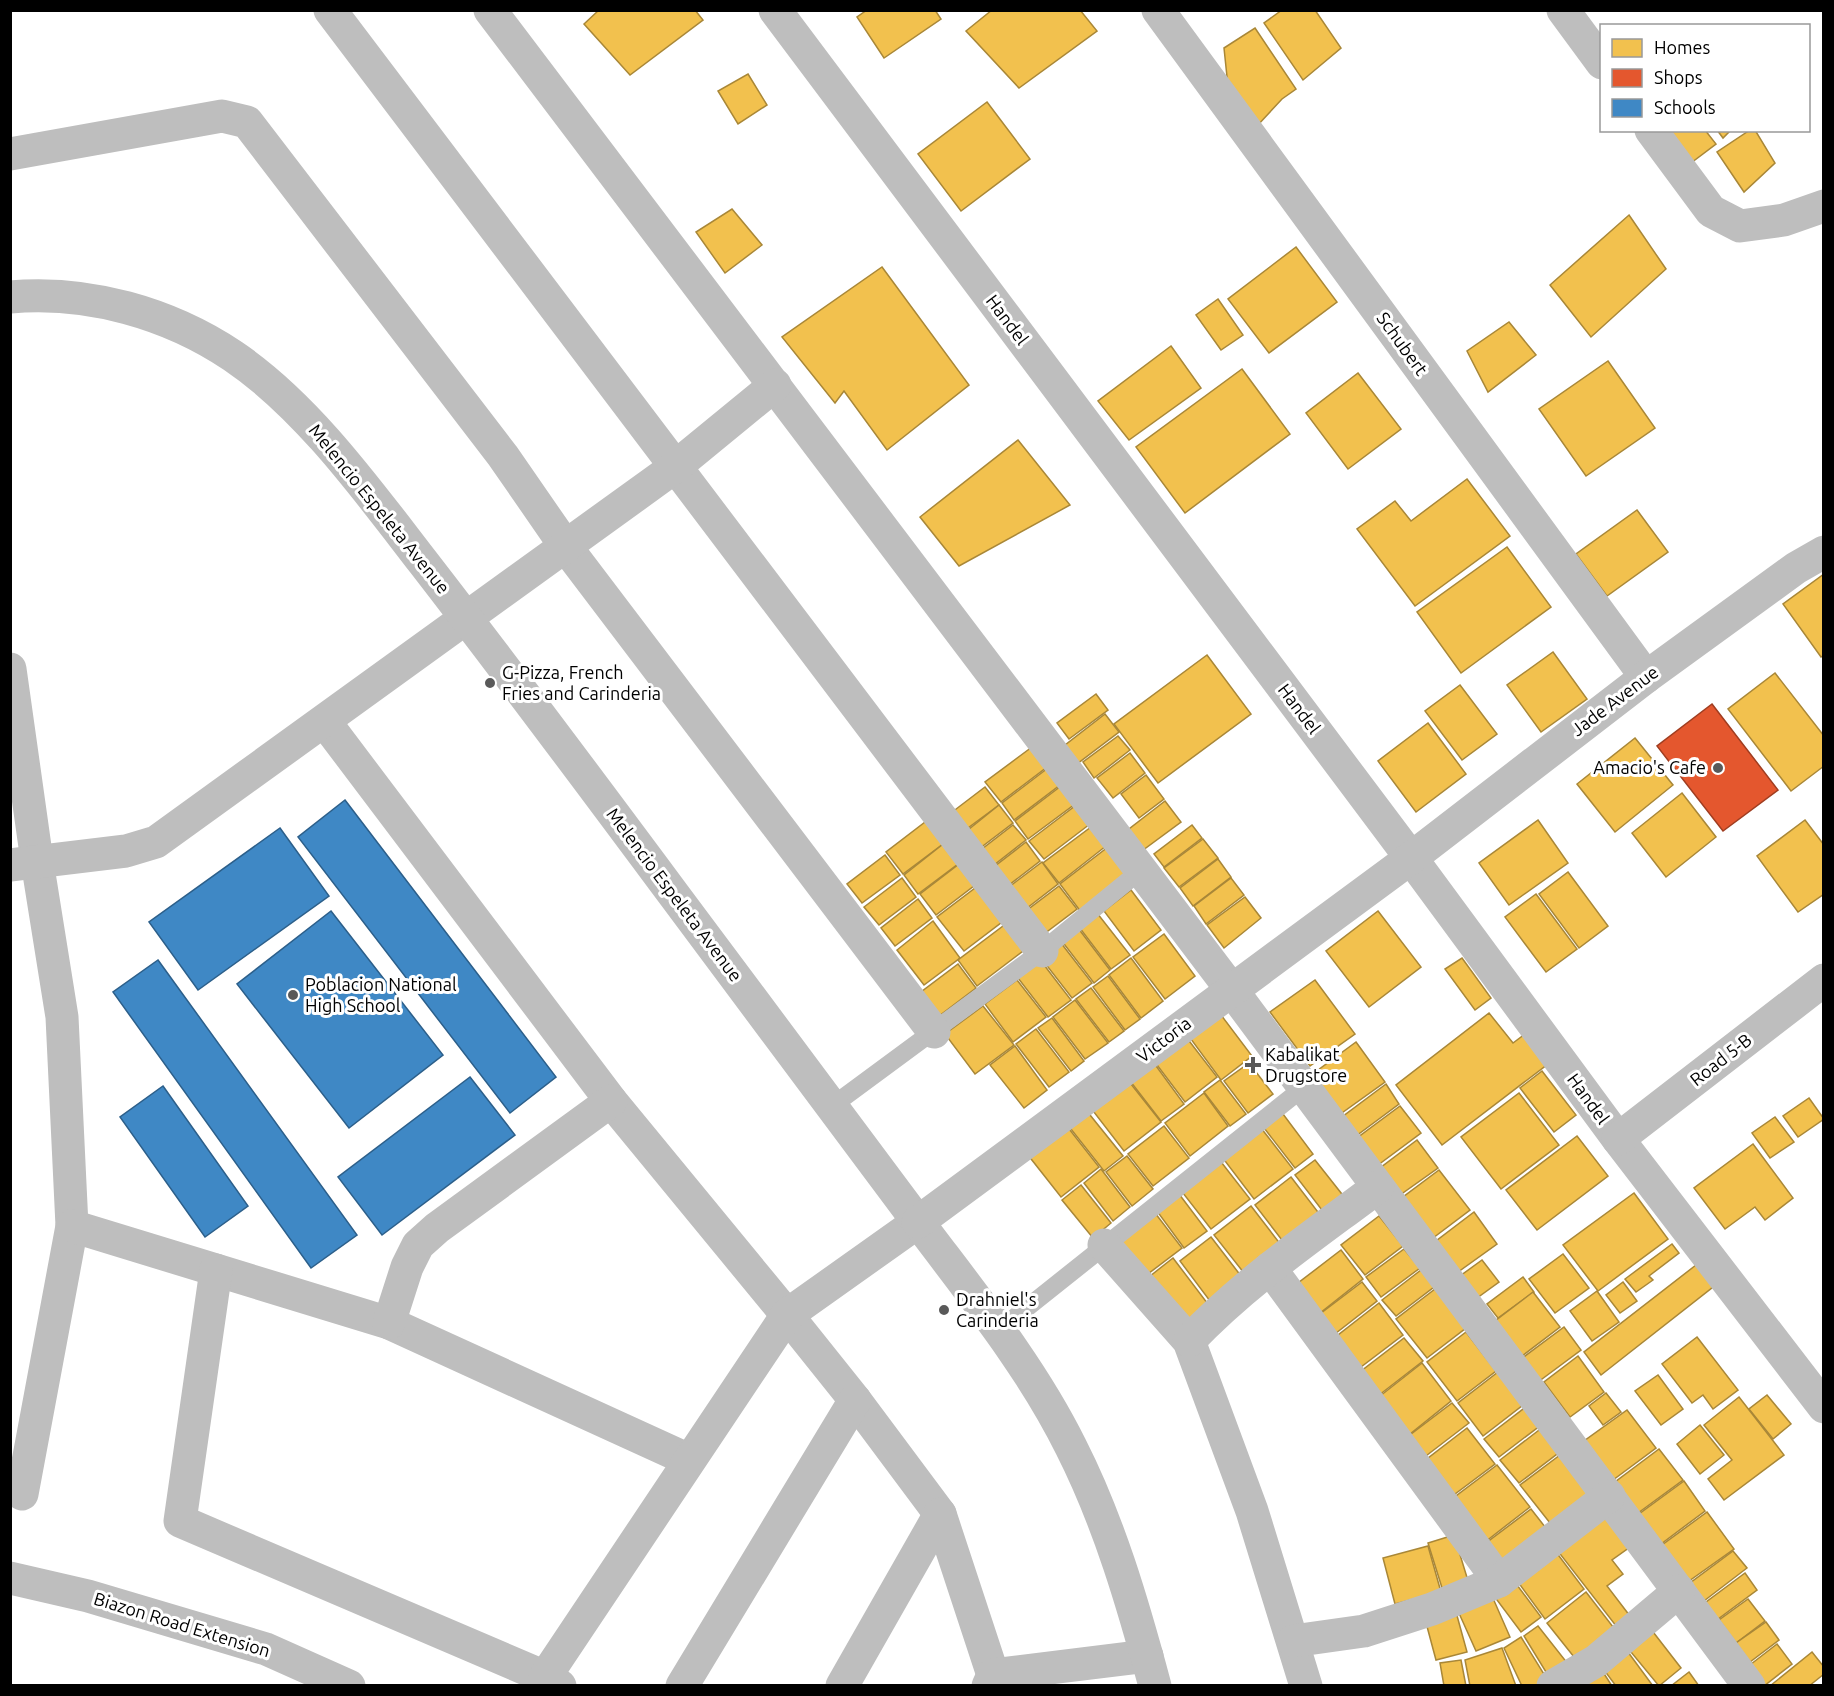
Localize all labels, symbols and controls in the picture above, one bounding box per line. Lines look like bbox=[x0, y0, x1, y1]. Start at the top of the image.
legend bbox=[1600, 24, 1810, 132]
text: Homes bbox=[1654, 37, 1711, 57]
text: Shops bbox=[1654, 67, 1703, 87]
text: Schools bbox=[1654, 97, 1716, 117]
street label: Handel bbox=[983, 291, 1033, 349]
street label: Schubert bbox=[1373, 308, 1432, 379]
street label: Melencio Espeleta Avenue bbox=[305, 420, 454, 597]
street label: Jade Avenue bbox=[1567, 661, 1662, 739]
place label: G-Pizza, French Fries and Carinderia bbox=[502, 662, 661, 703]
marker: G-Pizza, French Fries and Carinderia bbox=[483, 676, 497, 690]
street label: Handel bbox=[1275, 680, 1325, 738]
place label: Amacio's Cafe bbox=[1593, 757, 1706, 777]
marker: Amacio's Cafe bbox=[1711, 761, 1725, 775]
street label: Melencio Espeleta Avenue bbox=[603, 804, 747, 985]
place label: Poblacion National High School bbox=[305, 974, 457, 1015]
marker: Poblacion National High School bbox=[286, 988, 300, 1002]
street label: Victoria bbox=[1132, 1012, 1194, 1066]
street label: Road 5-B bbox=[1686, 1029, 1755, 1089]
place label: Kabalikat Drugstore bbox=[1265, 1044, 1347, 1085]
marker: Kabalikat Drugstore bbox=[1246, 1058, 1260, 1072]
street label: Handel bbox=[1564, 1069, 1614, 1128]
place label: Drahniel's Carinderia bbox=[956, 1289, 1039, 1330]
marker: Drahniel's Carinderia bbox=[937, 1303, 951, 1317]
street label: Biazon Road Extension bbox=[92, 1588, 273, 1660]

